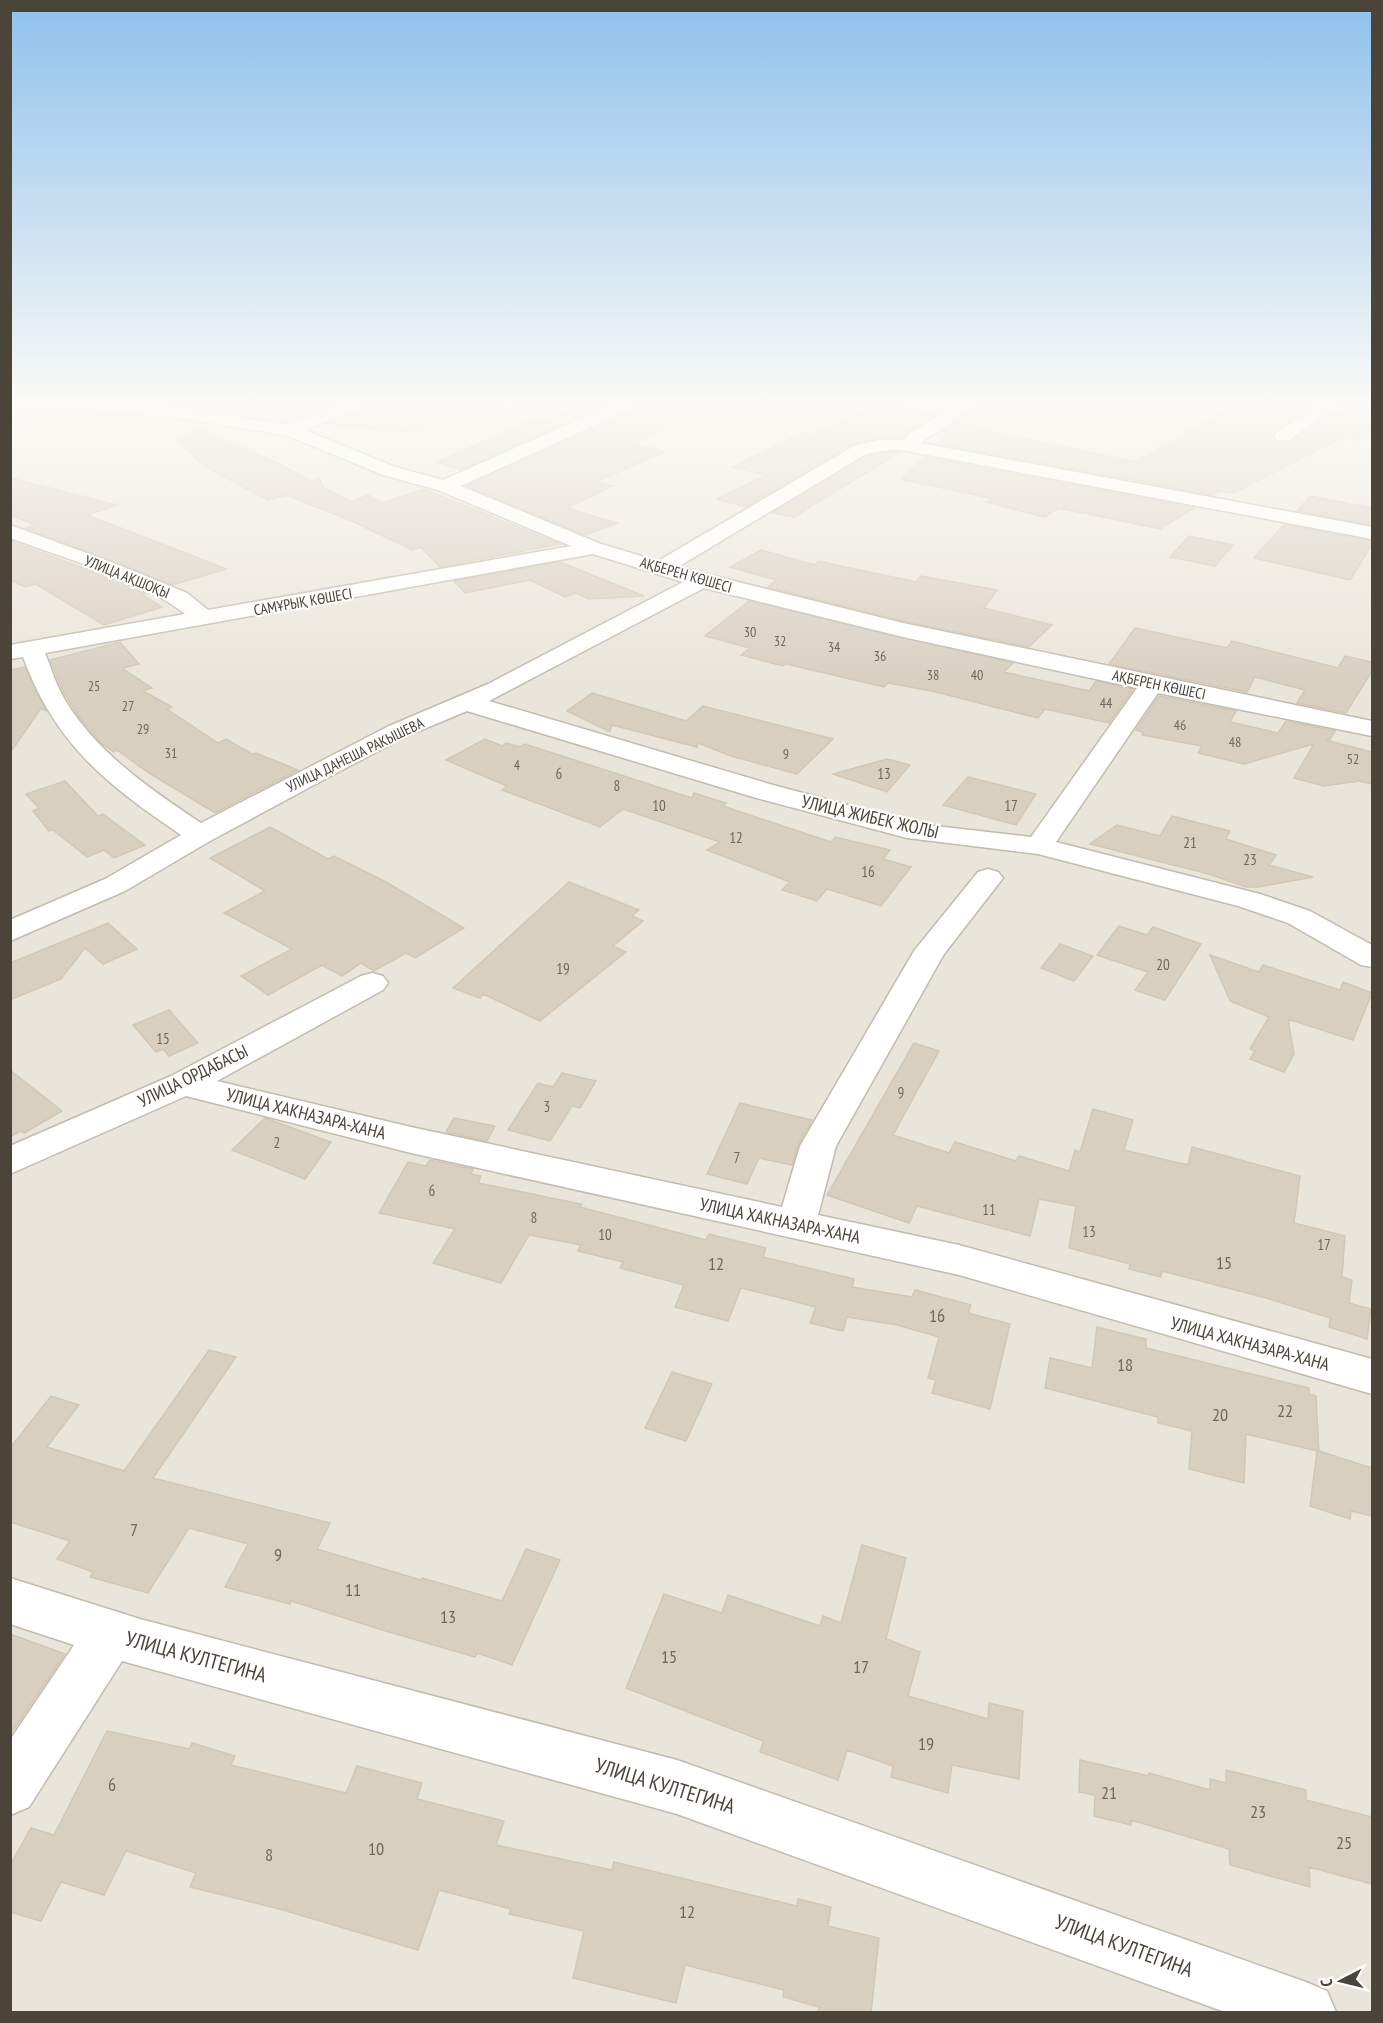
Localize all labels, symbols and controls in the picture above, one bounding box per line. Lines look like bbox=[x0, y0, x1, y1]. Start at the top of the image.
street label: УЛИЦА АҚШОҚЫ bbox=[82, 551, 173, 602]
street label: АҚБЕРЕН КӨШЕСІ bbox=[638, 552, 734, 597]
street label: САМҰРЫҚ КӨШЕСІ bbox=[252, 584, 354, 620]
house number: 30 bbox=[744, 623, 756, 641]
house number: 32 bbox=[774, 632, 786, 650]
house number: 34 bbox=[828, 638, 841, 656]
house number: 36 bbox=[874, 647, 886, 665]
street label: АҚБЕРЕН КӨШЕСІ bbox=[1111, 665, 1207, 704]
house number: 38 bbox=[927, 666, 939, 684]
house number: 40 bbox=[971, 666, 983, 684]
house number: 25 bbox=[88, 677, 100, 695]
house number: 44 bbox=[1100, 694, 1113, 712]
house number: 27 bbox=[122, 697, 134, 715]
street label: УЛИЦА ДАНЕША РАКЫШЕВА bbox=[283, 713, 428, 796]
house number: 46 bbox=[1174, 716, 1186, 734]
house number: 29 bbox=[137, 720, 149, 738]
house number: 48 bbox=[1229, 733, 1241, 751]
house number: 31 bbox=[165, 744, 177, 762]
house number: 9 bbox=[783, 745, 789, 763]
house number: 52 bbox=[1347, 750, 1359, 768]
house number: 4 bbox=[514, 756, 521, 774]
house number: 6 bbox=[556, 764, 563, 783]
house number: 13 bbox=[877, 764, 891, 783]
house number: 8 bbox=[614, 776, 620, 795]
street label: УЛИЦА ЖИБЕК ЖОЛЫ bbox=[799, 790, 941, 843]
house number: 10 bbox=[652, 796, 666, 815]
house number: 17 bbox=[1004, 796, 1018, 815]
house number: 12 bbox=[729, 828, 743, 847]
house number: 21 bbox=[1183, 833, 1197, 852]
house number: 23 bbox=[1243, 850, 1257, 869]
house number: 16 bbox=[861, 862, 875, 881]
house number: 20 bbox=[1156, 955, 1170, 974]
house number: 19 bbox=[556, 959, 570, 978]
house number: 15 bbox=[156, 1029, 170, 1048]
street label: УЛИЦА ОРДАБАСЫ bbox=[134, 1039, 251, 1112]
street label: УЛИЦА ХАКНАЗАРА-ХАНА bbox=[224, 1083, 389, 1145]
house number: 9 bbox=[898, 1083, 904, 1102]
house number: 3 bbox=[544, 1097, 550, 1116]
house number: 2 bbox=[274, 1133, 280, 1152]
house number: 7 bbox=[734, 1148, 740, 1167]
house number: 6 bbox=[429, 1181, 436, 1200]
street label: УЛИЦА ХАКНАЗАРА-ХАНА bbox=[698, 1192, 863, 1249]
house number: 11 bbox=[982, 1200, 996, 1219]
house number: 8 bbox=[531, 1208, 537, 1227]
house number: 13 bbox=[1082, 1222, 1096, 1241]
house number: 10 bbox=[598, 1225, 612, 1244]
house number: 17 bbox=[1317, 1235, 1331, 1254]
house number: 15 bbox=[1216, 1251, 1232, 1274]
house number: 12 bbox=[708, 1252, 724, 1275]
house number: 16 bbox=[929, 1304, 945, 1327]
street label: УЛИЦА ХАКНАЗАРА-ХАНА bbox=[1168, 1311, 1333, 1376]
house number: 18 bbox=[1117, 1353, 1133, 1376]
house number: 22 bbox=[1277, 1399, 1293, 1422]
house number: 20 bbox=[1212, 1403, 1228, 1426]
house number: 7 bbox=[130, 1518, 138, 1541]
house number: 9 bbox=[274, 1543, 282, 1566]
house number: 11 bbox=[345, 1578, 361, 1601]
house number: 13 bbox=[440, 1605, 456, 1628]
street label: УЛИЦА КУЛТЕГИНА bbox=[123, 1625, 270, 1688]
house number: 15 bbox=[661, 1645, 677, 1668]
house number: 17 bbox=[853, 1655, 869, 1678]
house number: 19 bbox=[918, 1732, 934, 1755]
street label: УЛИЦА КУЛТЕГИНА bbox=[592, 1751, 738, 1820]
house number: 6 bbox=[108, 1773, 116, 1796]
house number: 21 bbox=[1101, 1781, 1117, 1804]
house number: 23 bbox=[1250, 1800, 1266, 1823]
house number: 25 bbox=[1336, 1831, 1352, 1854]
house number: 10 bbox=[368, 1837, 384, 1860]
house number: 8 bbox=[265, 1843, 273, 1866]
house number: 12 bbox=[679, 1900, 695, 1923]
street label: УЛИЦА КУЛТЕГИНА bbox=[1051, 1908, 1197, 1983]
north arrow bbox=[1311, 1951, 1371, 2011]
text: С bbox=[1316, 1977, 1336, 1988]

